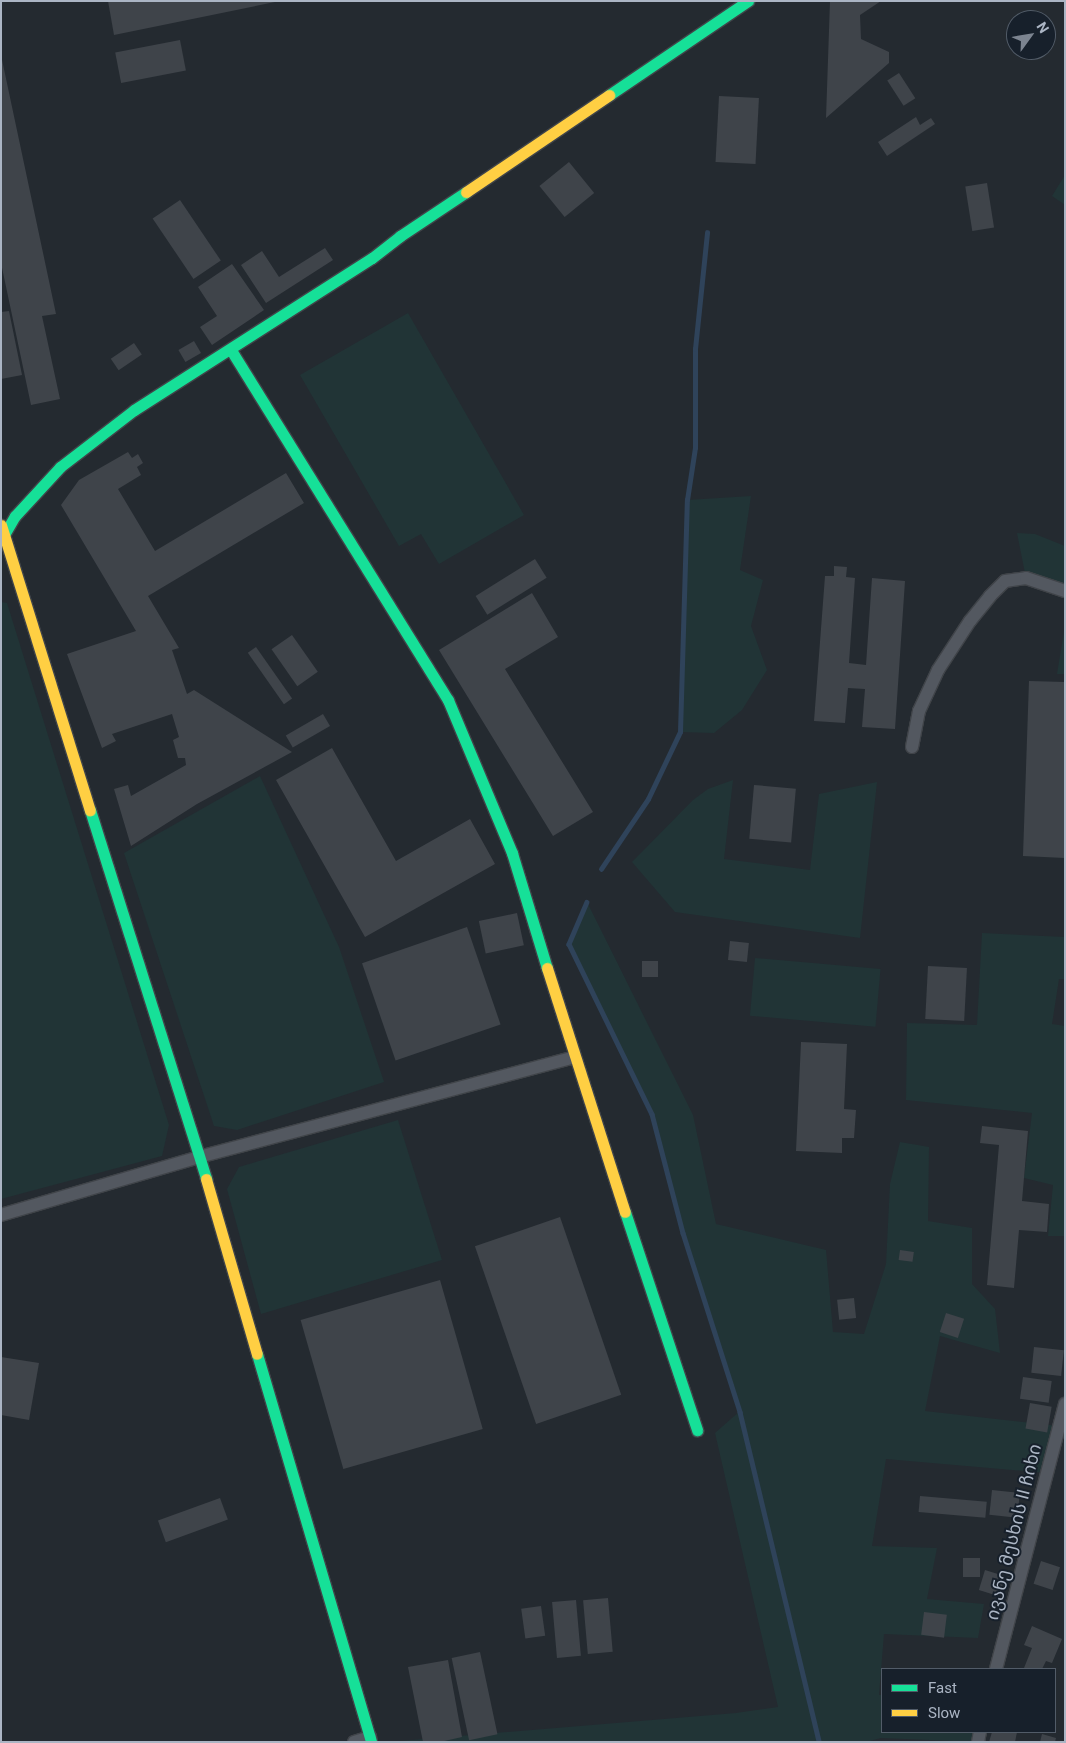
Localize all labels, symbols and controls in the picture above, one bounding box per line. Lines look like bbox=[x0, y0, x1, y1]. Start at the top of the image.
north arrow bbox=[1006, 10, 1056, 60]
text: N bbox=[1033, 19, 1052, 36]
street label: ივანე მესხის II ჩიხი bbox=[982, 1442, 1046, 1622]
legend bbox=[881, 1668, 1056, 1733]
text: Fast bbox=[928, 1679, 957, 1697]
text: Slow bbox=[928, 1704, 960, 1722]

